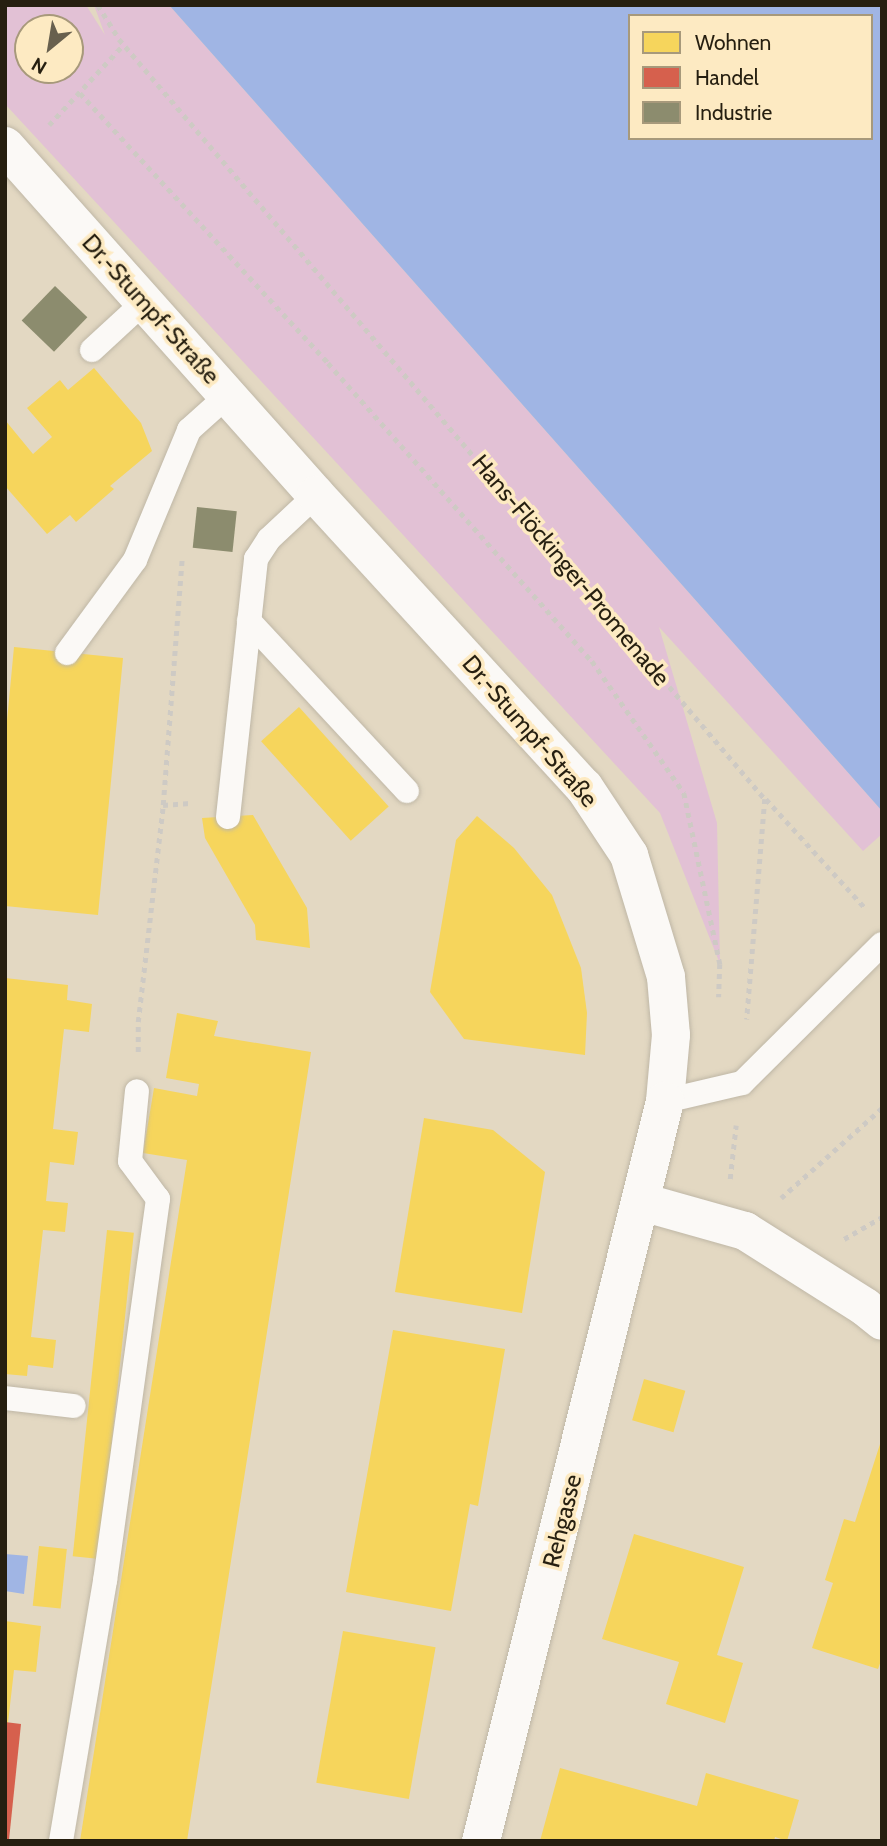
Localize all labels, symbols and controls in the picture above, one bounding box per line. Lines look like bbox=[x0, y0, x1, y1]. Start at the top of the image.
north arrow bbox=[14, 14, 84, 84]
legend bbox=[628, 14, 873, 140]
text: Wohnen bbox=[695, 30, 771, 55]
text: N bbox=[28, 53, 51, 79]
text: Handel bbox=[695, 65, 759, 90]
text: Industrie bbox=[695, 100, 772, 125]
street label: Dr.-Stumpf-Straße bbox=[76, 228, 226, 390]
street label: Hans-Flöckinger-Promenade bbox=[466, 449, 676, 691]
street label: Dr.-Stumpf-Straße bbox=[456, 649, 604, 813]
street label: Rehgasse bbox=[537, 1471, 587, 1571]

